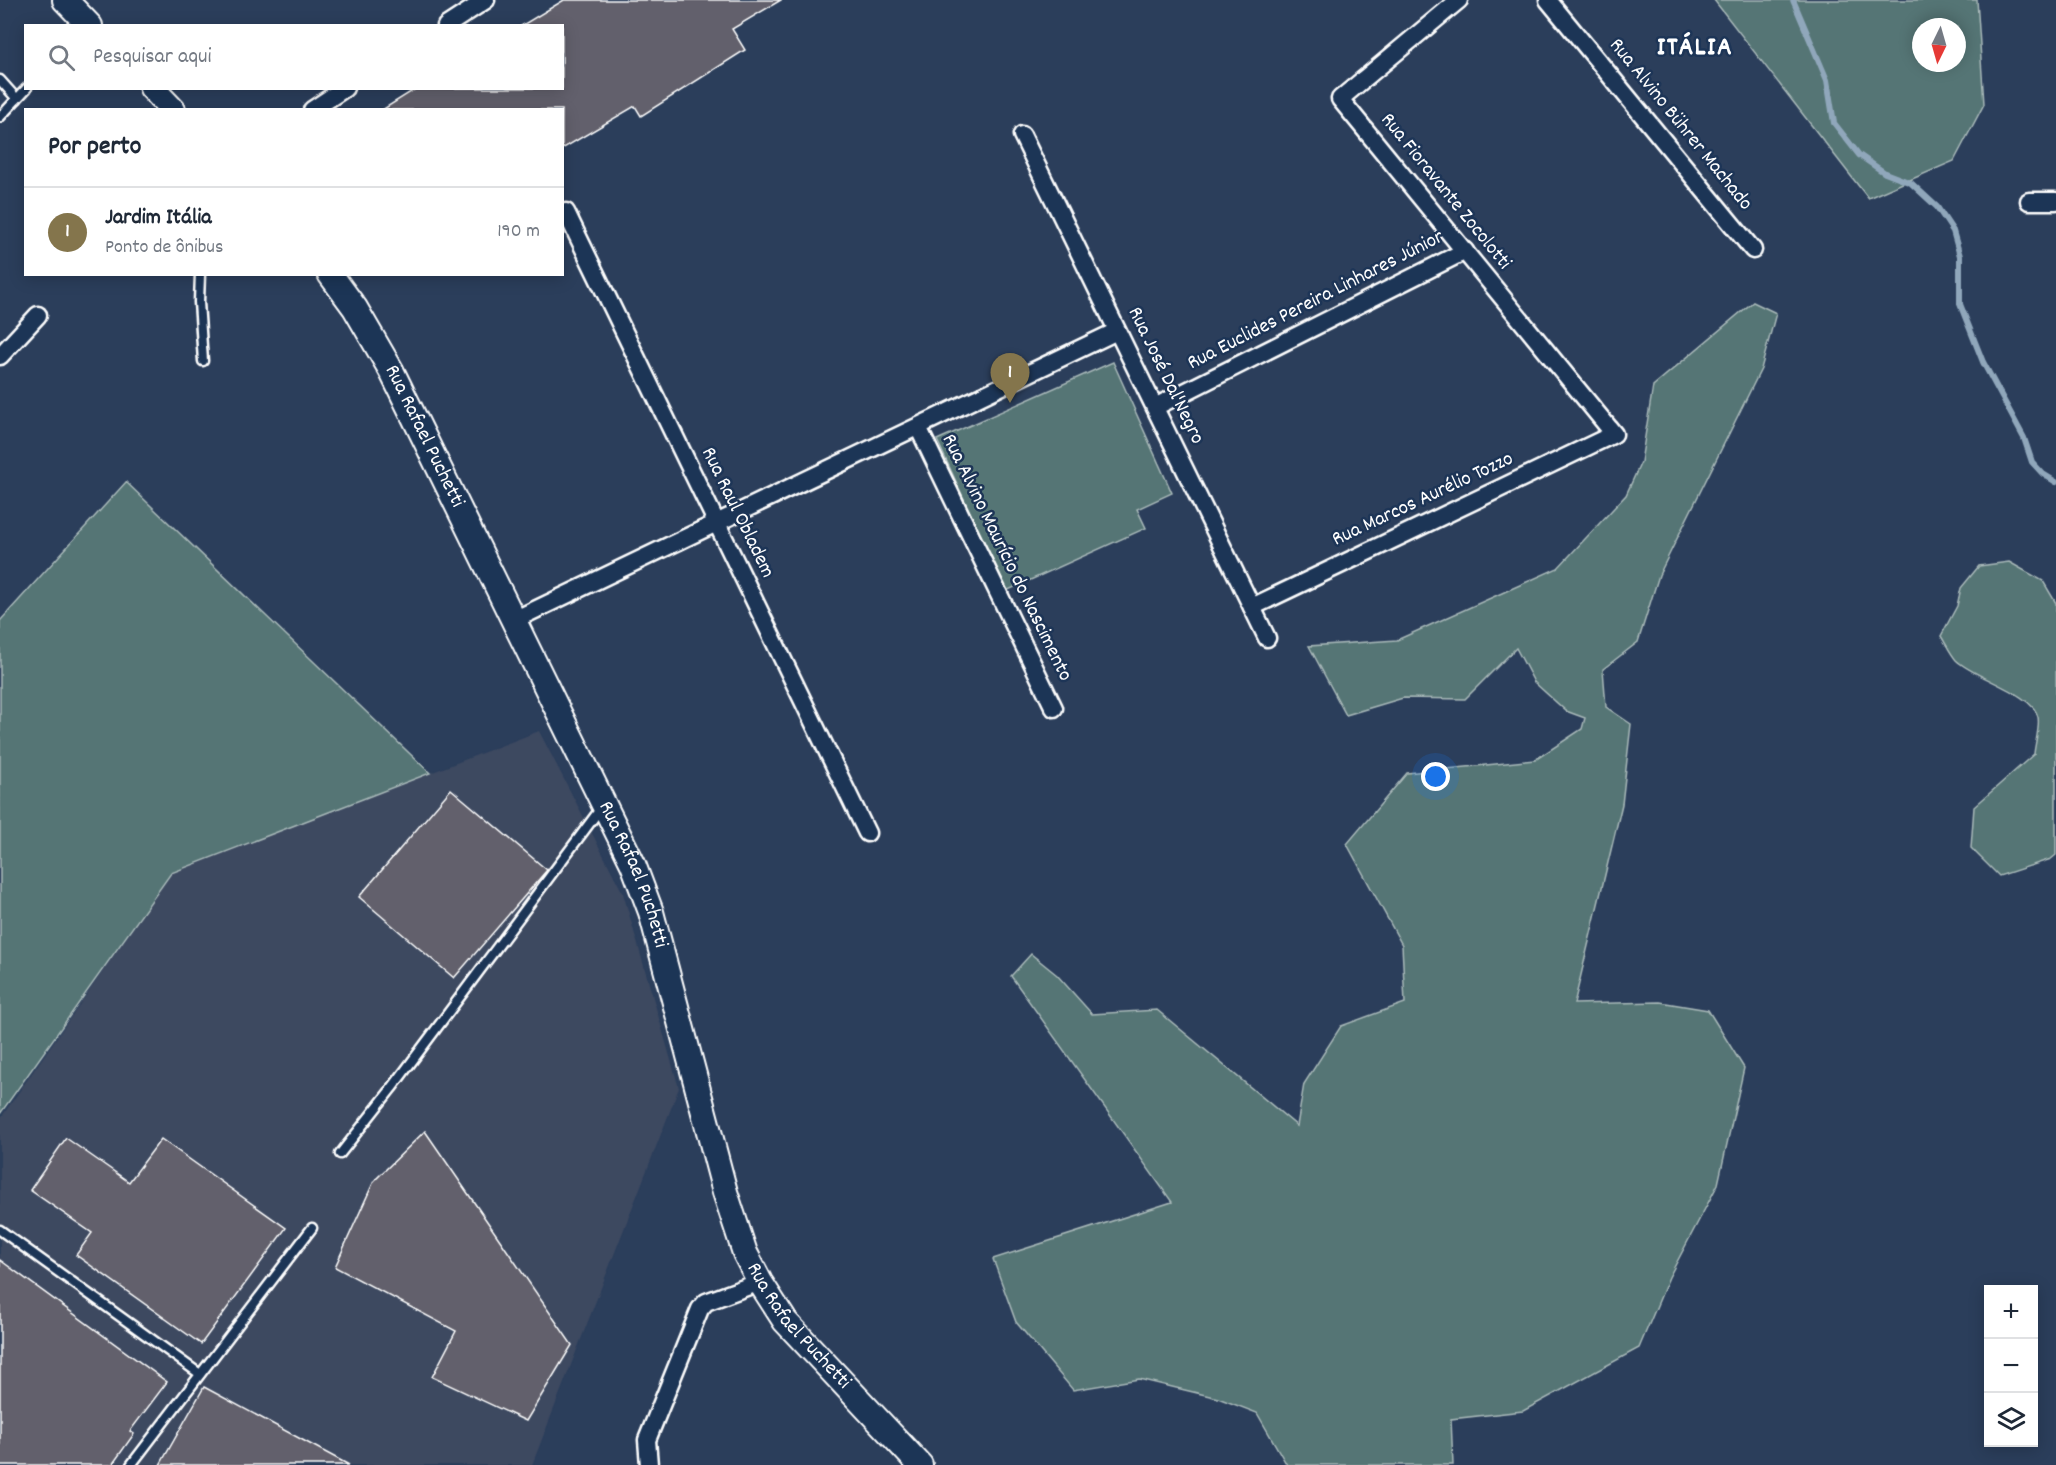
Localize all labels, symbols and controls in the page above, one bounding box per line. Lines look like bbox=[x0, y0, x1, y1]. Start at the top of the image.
north arrow bbox=[1912, 18, 1966, 72]
search box bbox=[24, 24, 564, 90]
district label: ITÁLIA bbox=[1657, 29, 1733, 68]
street label: Rua Alvino Bührer Machado bbox=[1601, 32, 1759, 218]
icon: search bbox=[45, 41, 78, 74]
text: Pesquisar aqui bbox=[93, 42, 212, 73]
street label: Rua Fioravante Zocolotti bbox=[1372, 107, 1518, 277]
text: Por perto bbox=[48, 129, 141, 166]
text: Jardim Itália bbox=[105, 203, 211, 234]
text: 1 bbox=[65, 218, 70, 246]
text: 190 m bbox=[497, 218, 540, 246]
street label: Rua Euclides Pereira Linhares Júnior bbox=[1183, 223, 1450, 379]
text: Ponto de ônibus bbox=[105, 234, 223, 262]
street label: Rua José Dal'Negro bbox=[1119, 302, 1211, 450]
pin: 1 bbox=[990, 354, 1030, 403]
street label: Rua Rafael Puchetti bbox=[376, 360, 471, 513]
street label: Rua Alvino Maurício do Nascimento bbox=[933, 429, 1079, 687]
street label: Rua Raul Obladem bbox=[692, 442, 782, 584]
street label: Rua Marcos Aurélio Tozzo bbox=[1327, 445, 1519, 555]
your location bbox=[1421, 762, 1450, 791]
street label: Rua Rafael Puchetti bbox=[590, 796, 675, 951]
street label: Rua Rafael Puchetti bbox=[738, 1258, 857, 1397]
map controls bbox=[1984, 1285, 2038, 1447]
button: + bbox=[1984, 1285, 2038, 1339]
button: − bbox=[1984, 1339, 2038, 1393]
button: layers bbox=[1984, 1393, 2038, 1447]

